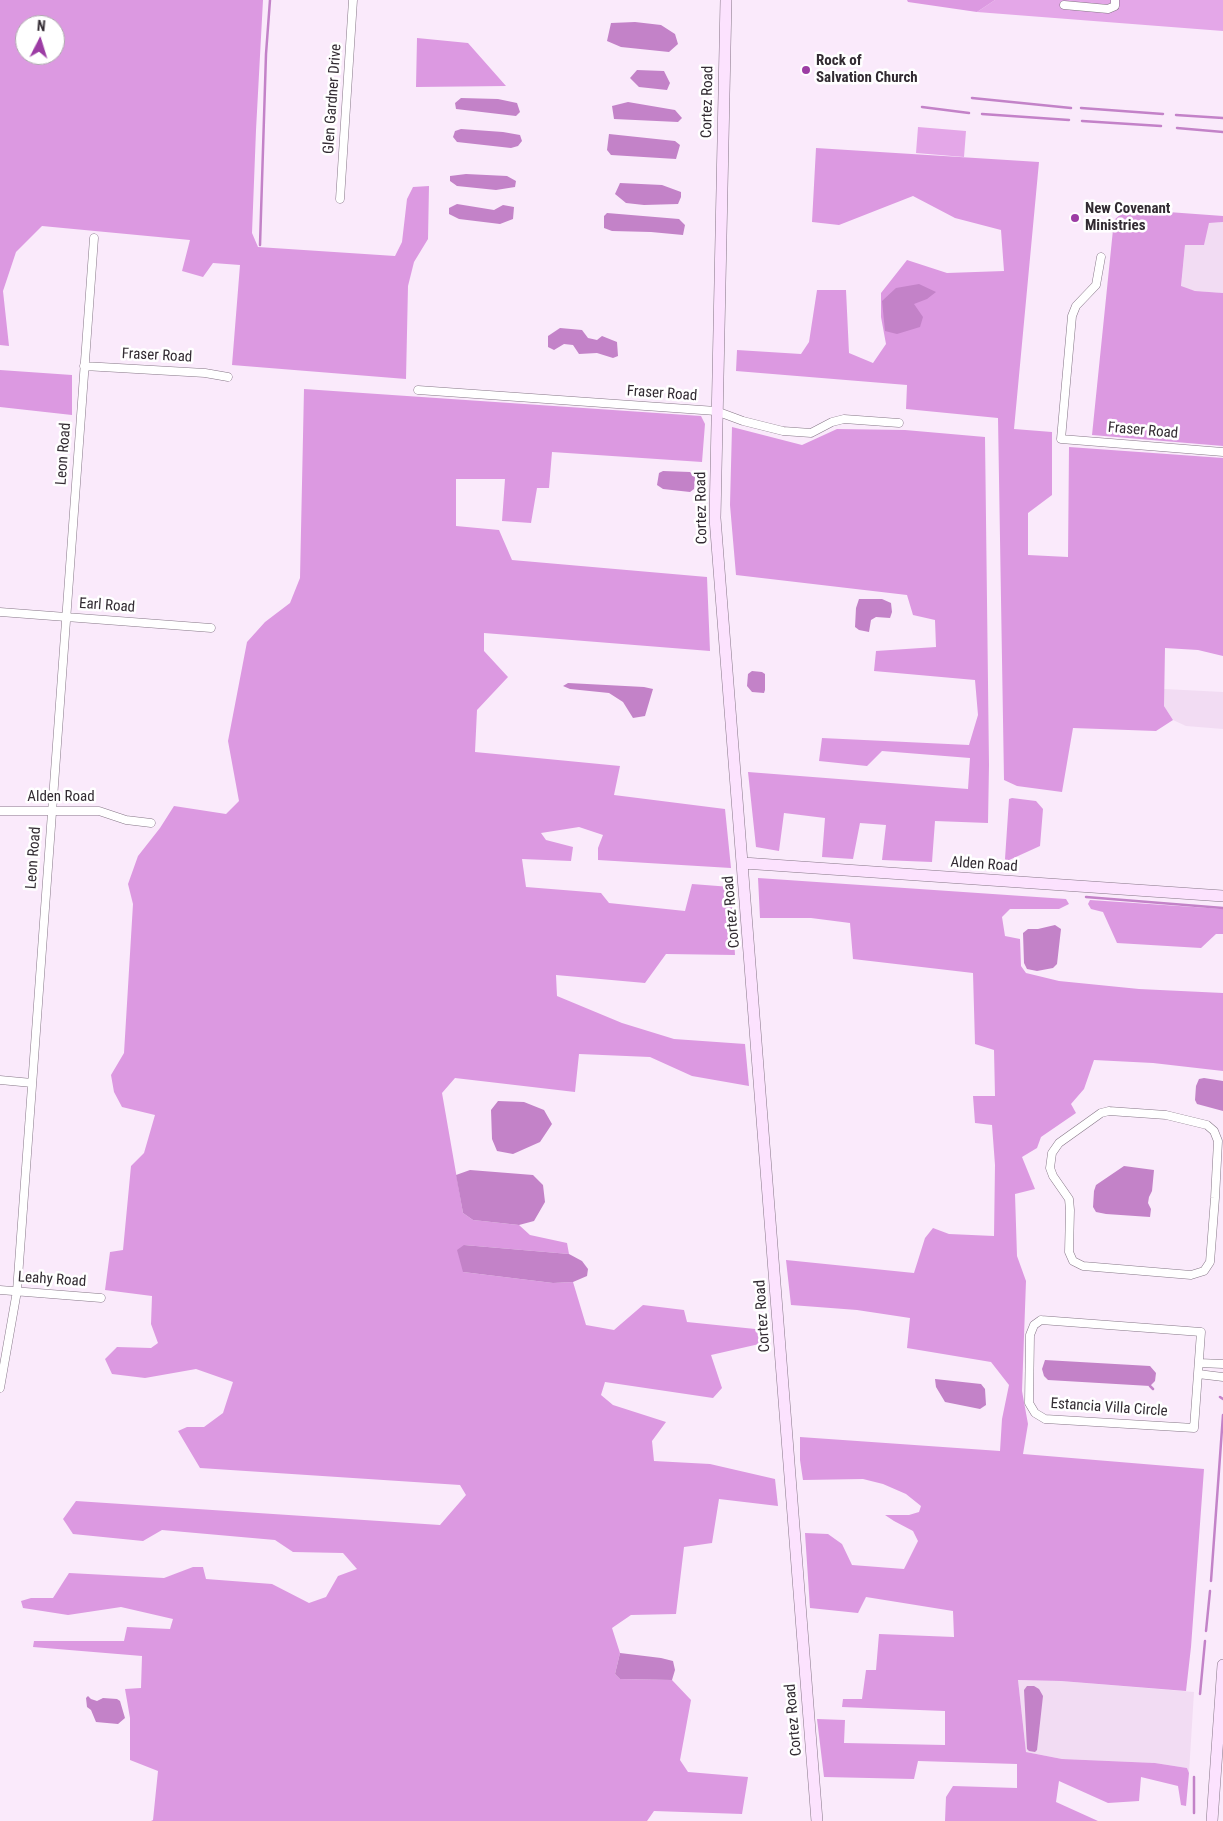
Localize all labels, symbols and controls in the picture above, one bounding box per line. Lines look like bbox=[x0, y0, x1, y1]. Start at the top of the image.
north arrow bbox=[15, 15, 65, 65]
text: N bbox=[36, 18, 46, 34]
street label: Glen Gardner Drive bbox=[320, 43, 346, 155]
place label: Rock of Salvation Church bbox=[816, 52, 918, 87]
marker: Rock of Salvation Church bbox=[800, 64, 812, 76]
street label: Cortez Road bbox=[698, 66, 718, 138]
place label: New Covenant Ministries bbox=[1085, 200, 1170, 235]
marker: New Covenant Ministries bbox=[1069, 212, 1081, 224]
street label: Fraser Road bbox=[121, 345, 193, 367]
street label: Fraser Road bbox=[626, 383, 698, 405]
street label: Fraser Road bbox=[1107, 419, 1179, 443]
street label: Leon Road bbox=[53, 422, 75, 486]
street label: Cortez Road bbox=[692, 472, 712, 544]
street label: Earl Road bbox=[78, 595, 136, 617]
street label: Alden Road bbox=[27, 788, 95, 806]
street label: Leon Road bbox=[23, 826, 45, 890]
street label: Alden Road bbox=[950, 854, 1018, 876]
street label: Cortez Road bbox=[720, 875, 744, 949]
street label: Leahy Road bbox=[17, 1269, 87, 1291]
street label: Cortez Road bbox=[751, 1279, 775, 1353]
street label: Estancia Villa Circle bbox=[1050, 1395, 1168, 1421]
street label: Cortez Road bbox=[782, 1683, 806, 1757]

